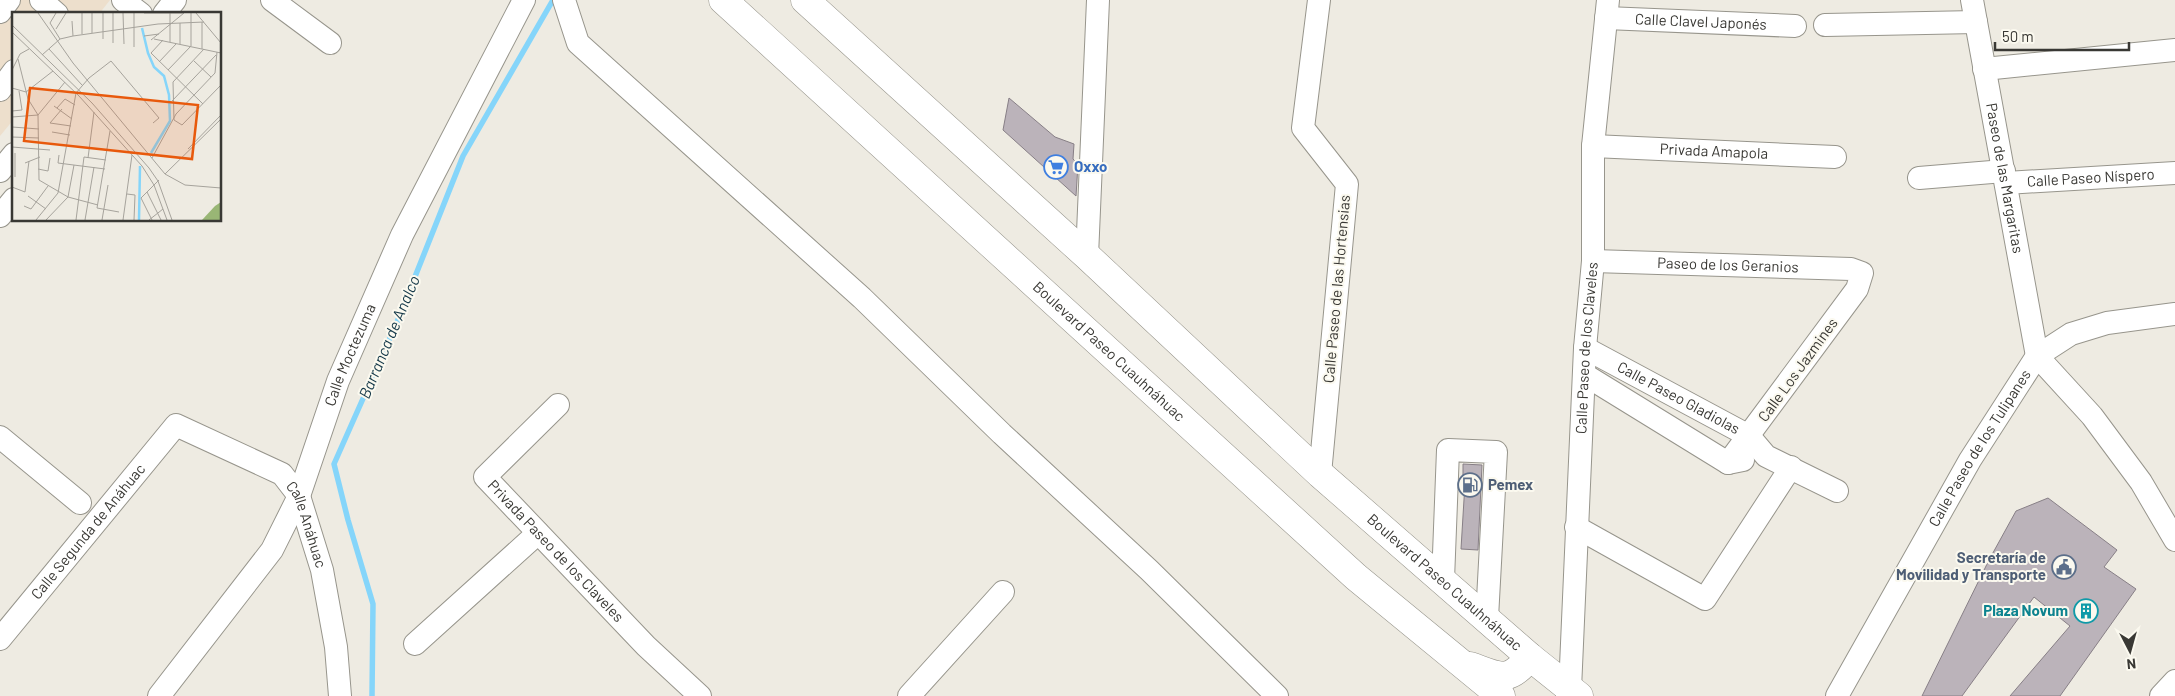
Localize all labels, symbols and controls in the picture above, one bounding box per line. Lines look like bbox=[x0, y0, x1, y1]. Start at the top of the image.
street label: Calle Clavel Japonés bbox=[1635, 9, 1767, 33]
inset map bbox=[12, 12, 221, 221]
scale bar bbox=[1995, 20, 2129, 52]
text: 50 m bbox=[2002, 27, 2034, 45]
street label: Paseo de las Margaritas bbox=[1983, 101, 2028, 255]
street label: Privada Amapola bbox=[1659, 139, 1768, 162]
supermarket icon: Oxxo bbox=[1043, 154, 1069, 180]
place label: Oxxo bbox=[1074, 157, 1107, 175]
street label: Calle Paseo Níspero bbox=[2026, 164, 2155, 190]
street label: Calle Paseo de las Hortensias bbox=[1319, 194, 1353, 384]
street label: Paseo de los Geranios bbox=[1657, 253, 1799, 275]
street label: Calle Paseo de los Claveles bbox=[1571, 261, 1601, 434]
water label: Barranca de Analco bbox=[354, 273, 423, 401]
street label: Boulevard Paseo Cuauhnáhuac bbox=[1030, 277, 1189, 425]
street label: Calle Moctezuma bbox=[320, 301, 379, 408]
street label: Calle Los Jazmines bbox=[1754, 314, 1841, 425]
street label: Calle Paseo Gladiolas bbox=[1615, 357, 1743, 437]
street label: Calle Paseo de los Tulipanes bbox=[1924, 366, 2034, 530]
street label: Calle Segunda de Anáhuac bbox=[27, 459, 149, 602]
fuel station icon: Pemex bbox=[1457, 472, 1483, 498]
place label: Pemex bbox=[1488, 475, 1533, 493]
street label: Privada Paseo de los Claveles bbox=[485, 476, 628, 625]
street label: Calle Anáhuac bbox=[283, 477, 331, 570]
street label: Boulevard Paseo Cuauhnáhuac bbox=[1364, 509, 1526, 654]
place label: Secretaría de Movilidad y Transporte bbox=[1896, 548, 2046, 583]
public building icon: Secretaría de Movilidad y Transporte bbox=[2051, 554, 2077, 580]
building icon: Plaza Novum bbox=[2073, 598, 2099, 624]
place label: Plaza Novum bbox=[1983, 601, 2068, 619]
north arrow bbox=[2105, 626, 2155, 676]
text: N bbox=[2126, 655, 2137, 673]

